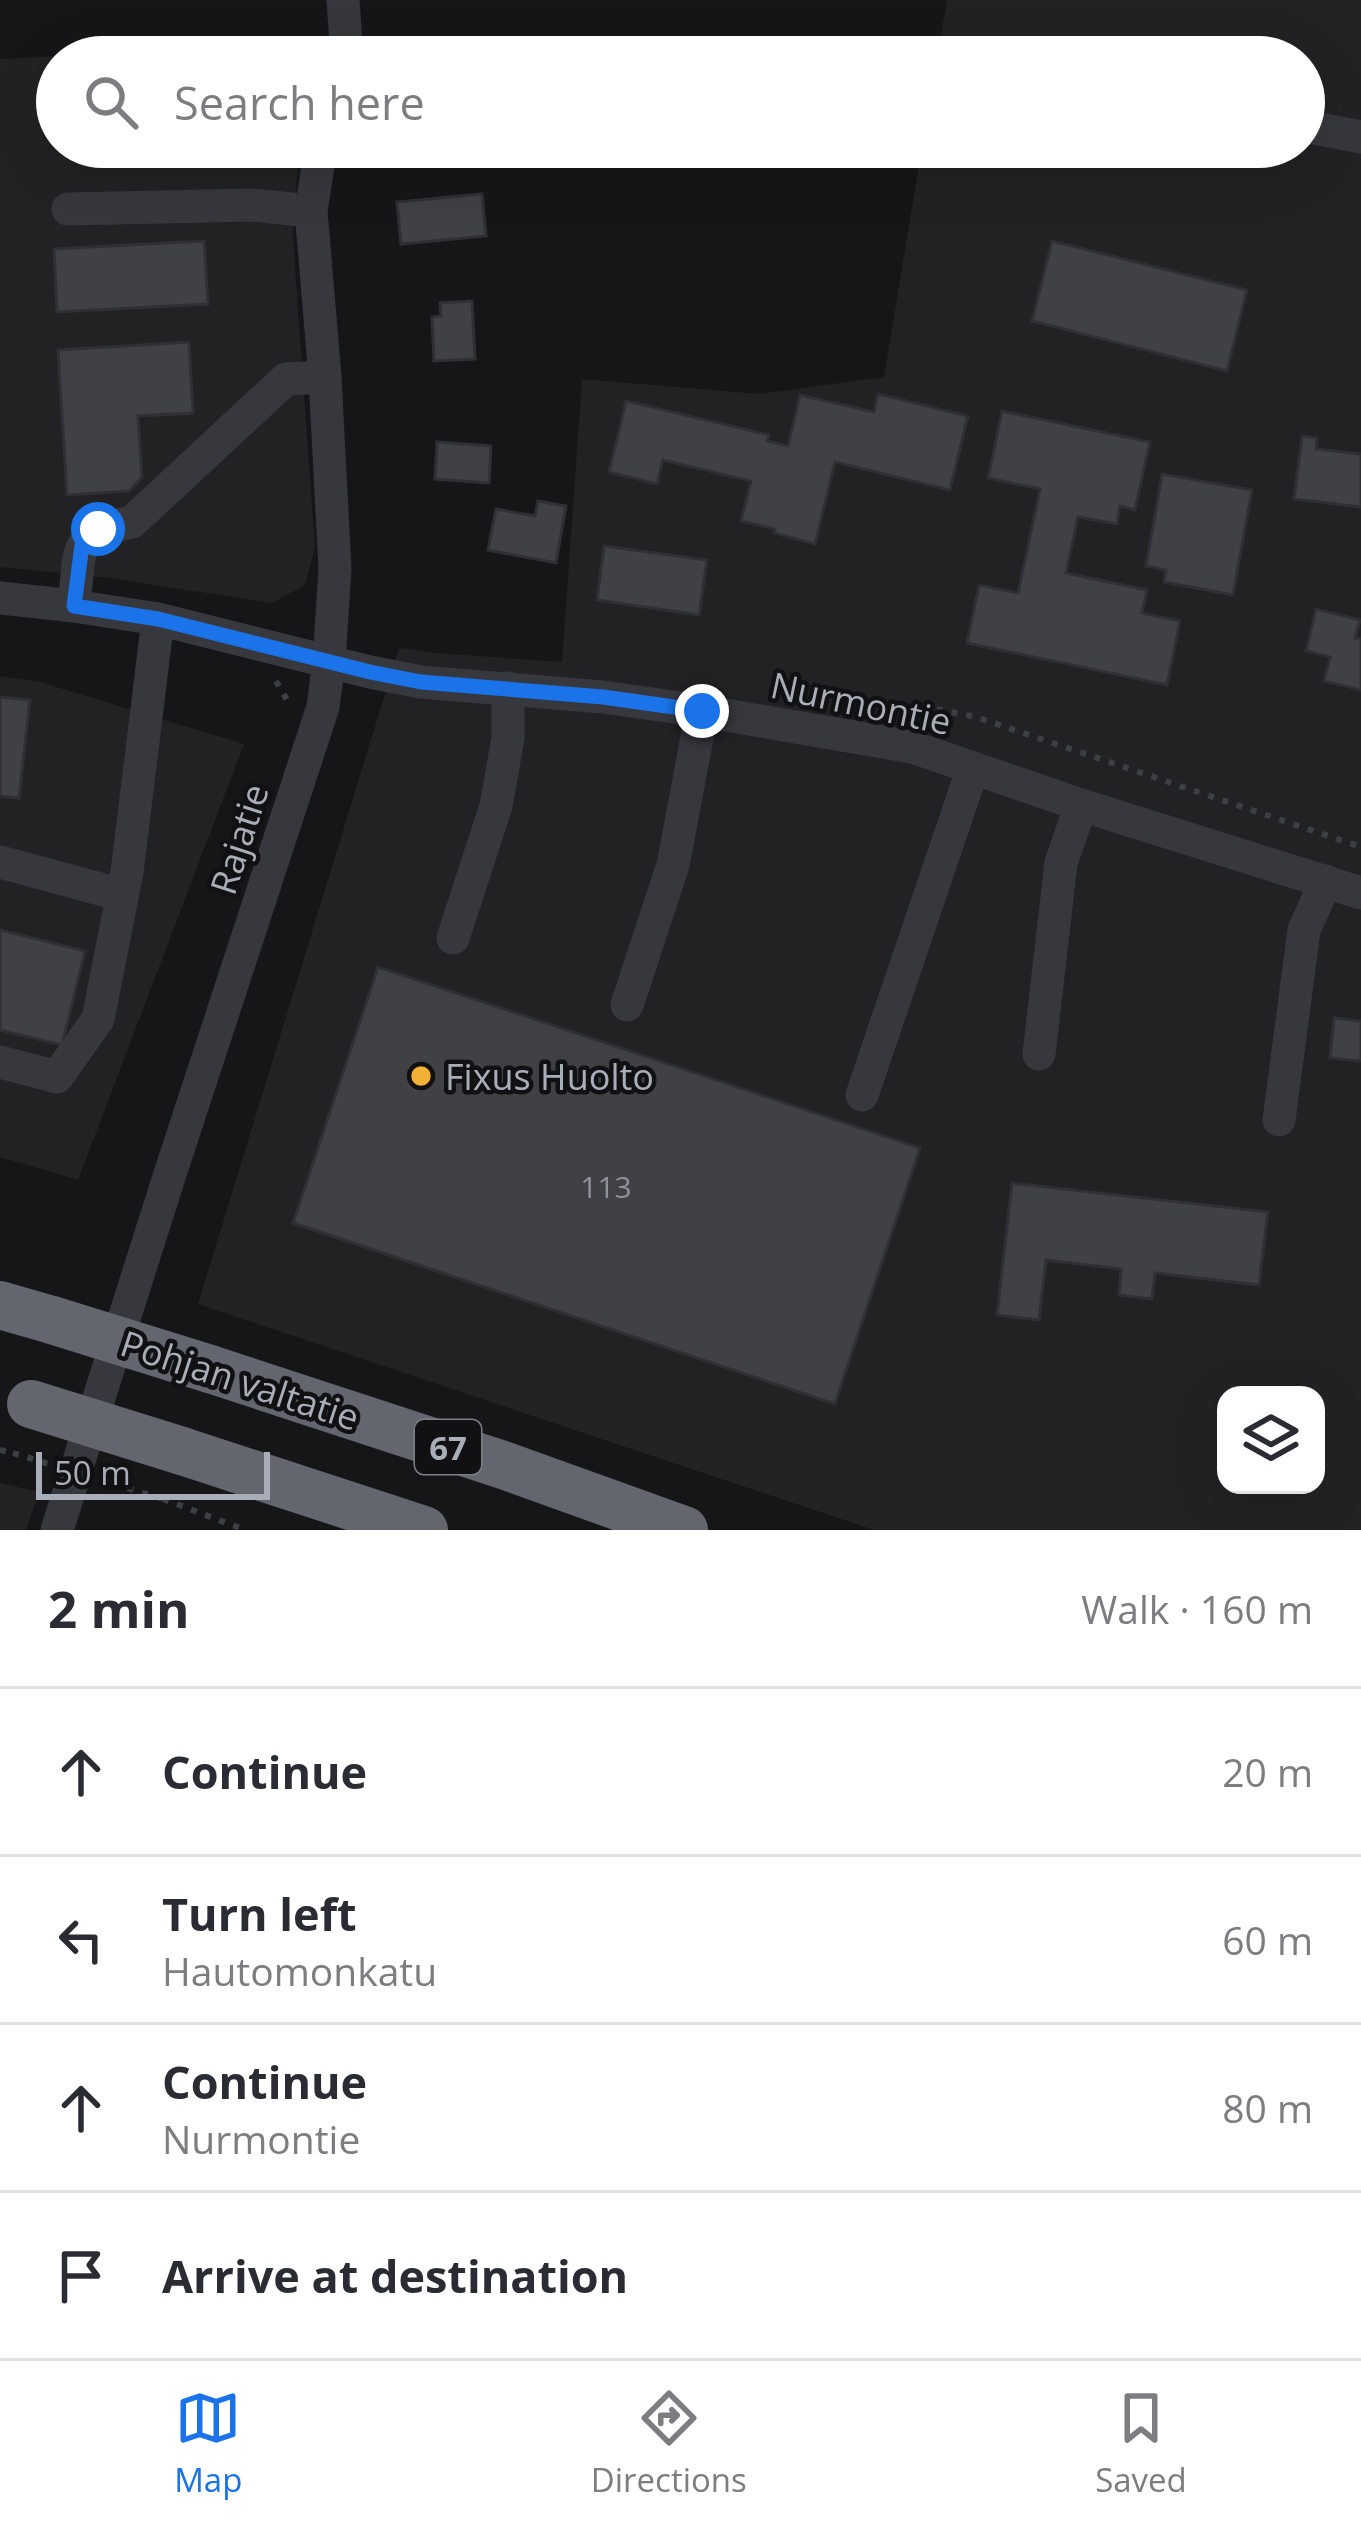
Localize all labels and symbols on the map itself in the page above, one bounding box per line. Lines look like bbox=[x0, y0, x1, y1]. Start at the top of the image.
route start bbox=[71, 502, 125, 556]
street label: Nurmontie bbox=[766, 660, 956, 746]
route end bbox=[675, 684, 729, 738]
street label: Rajatie bbox=[198, 777, 280, 901]
place label: Fixus Huolto bbox=[445, 1052, 654, 1101]
marker: Fixus Huolto bbox=[408, 1063, 434, 1089]
house number: 113 bbox=[580, 1166, 632, 1207]
street label: Pohjan valtatie bbox=[115, 1318, 365, 1442]
road number: 67 bbox=[415, 1420, 481, 1474]
scale bar bbox=[36, 1446, 270, 1499]

